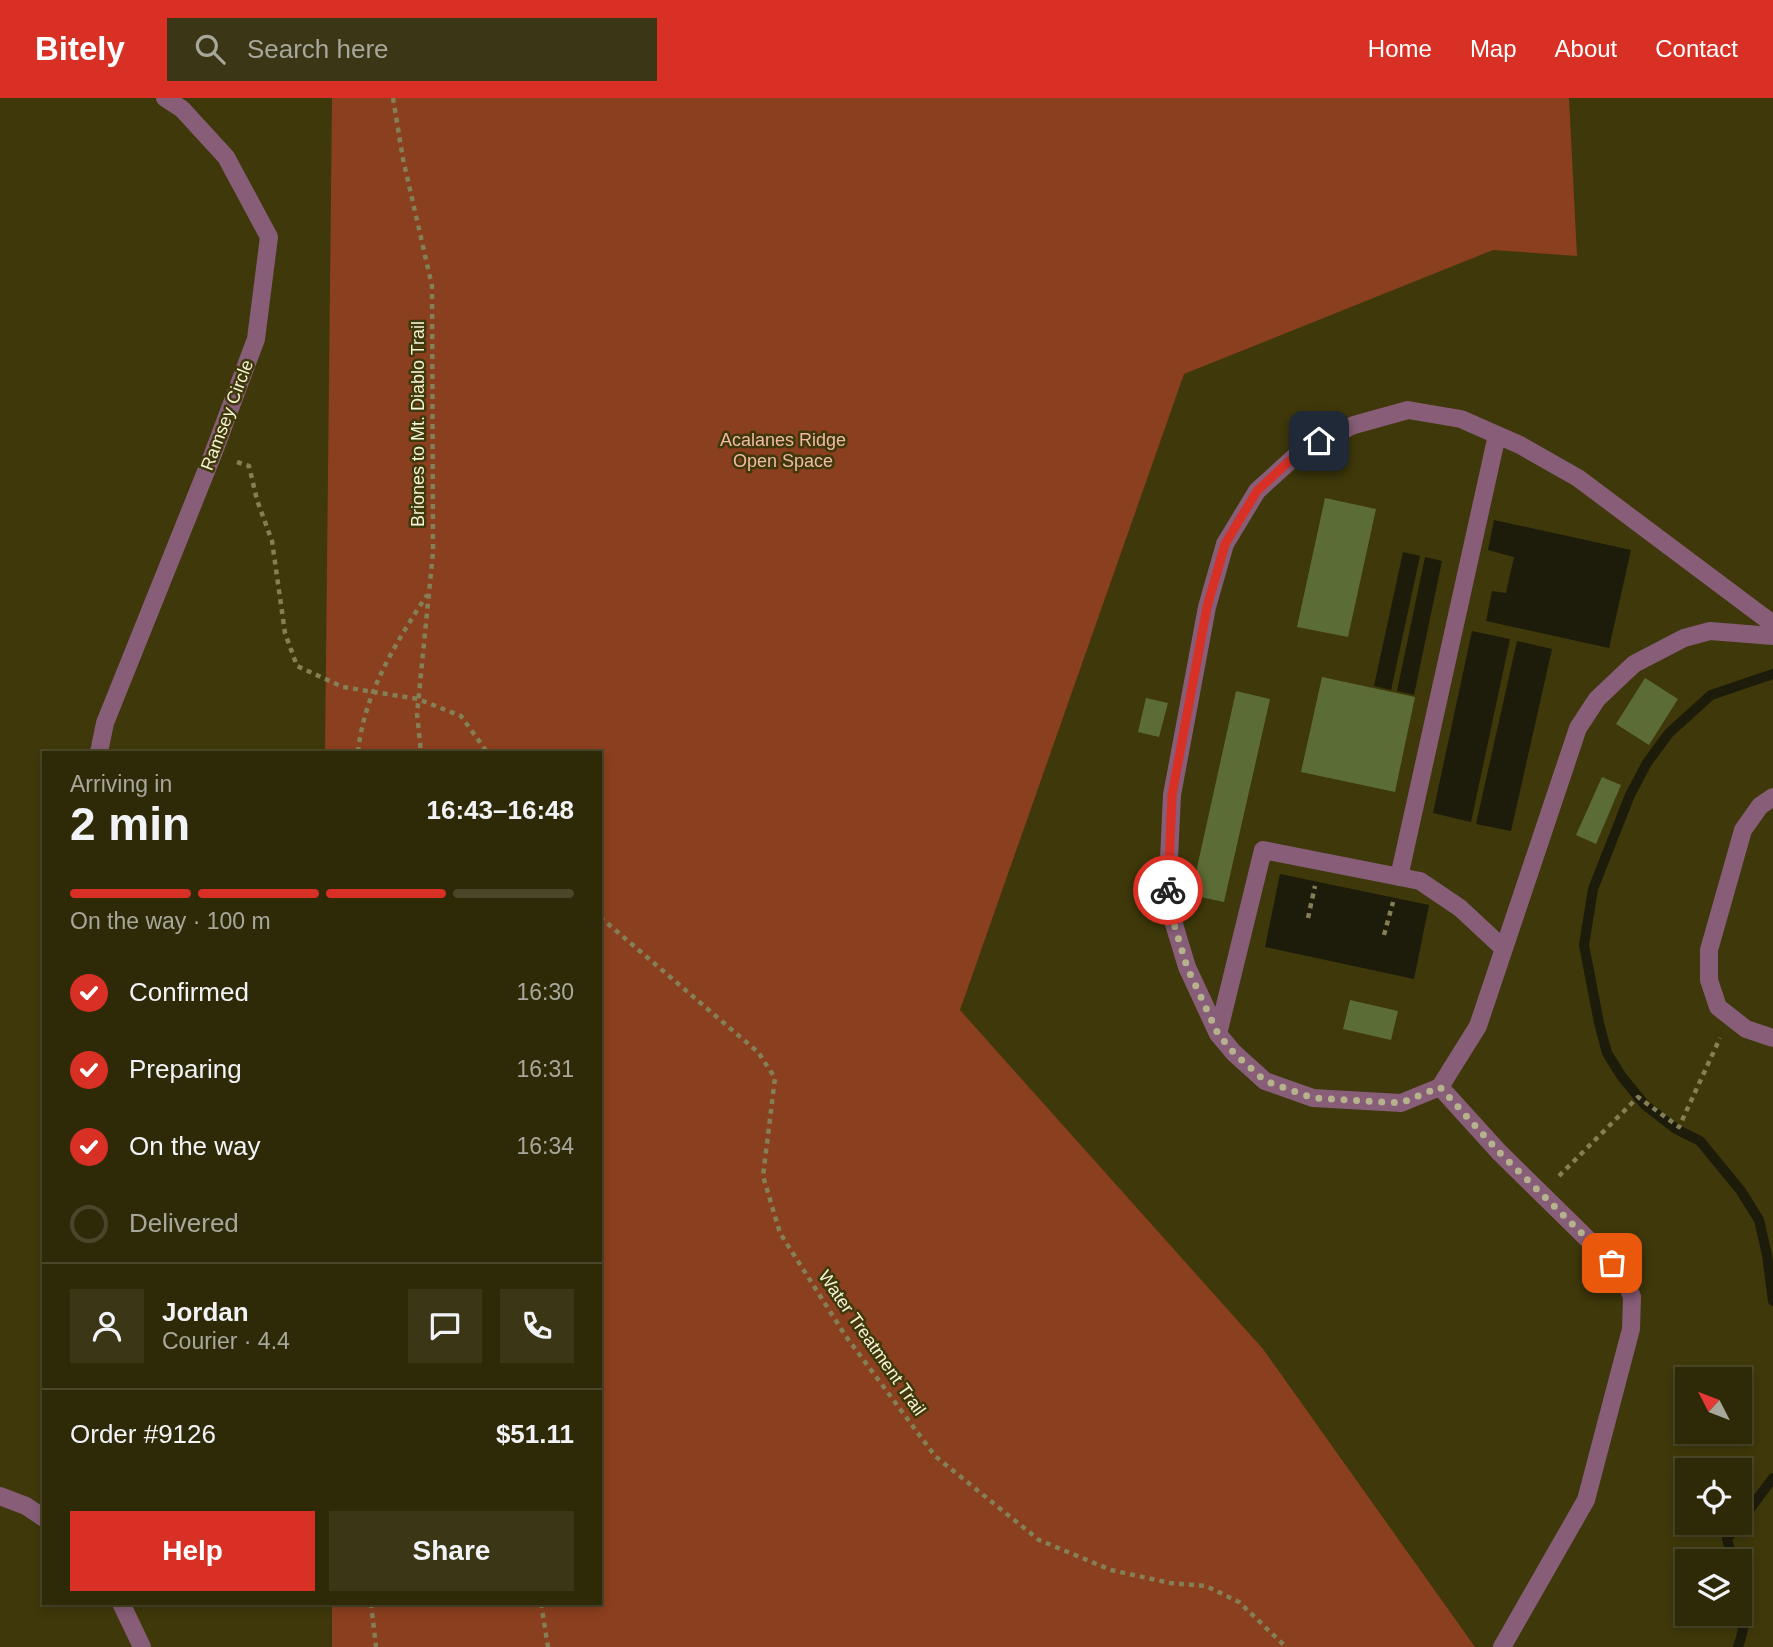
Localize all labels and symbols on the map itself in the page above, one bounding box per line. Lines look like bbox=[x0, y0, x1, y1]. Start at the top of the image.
street label: Briones to Mt. Diablo Trail bbox=[408, 321, 428, 527]
street label: Ramsey Circle bbox=[197, 357, 257, 473]
pin bbox=[1289, 411, 1349, 471]
park label: Acalanes Ridge Open Space bbox=[720, 430, 846, 471]
courier bbox=[1133, 855, 1203, 925]
pin bbox=[1582, 1233, 1642, 1293]
street label: Water Treatment Trail bbox=[814, 1267, 930, 1419]
north arrow bbox=[1675, 1367, 1752, 1444]

